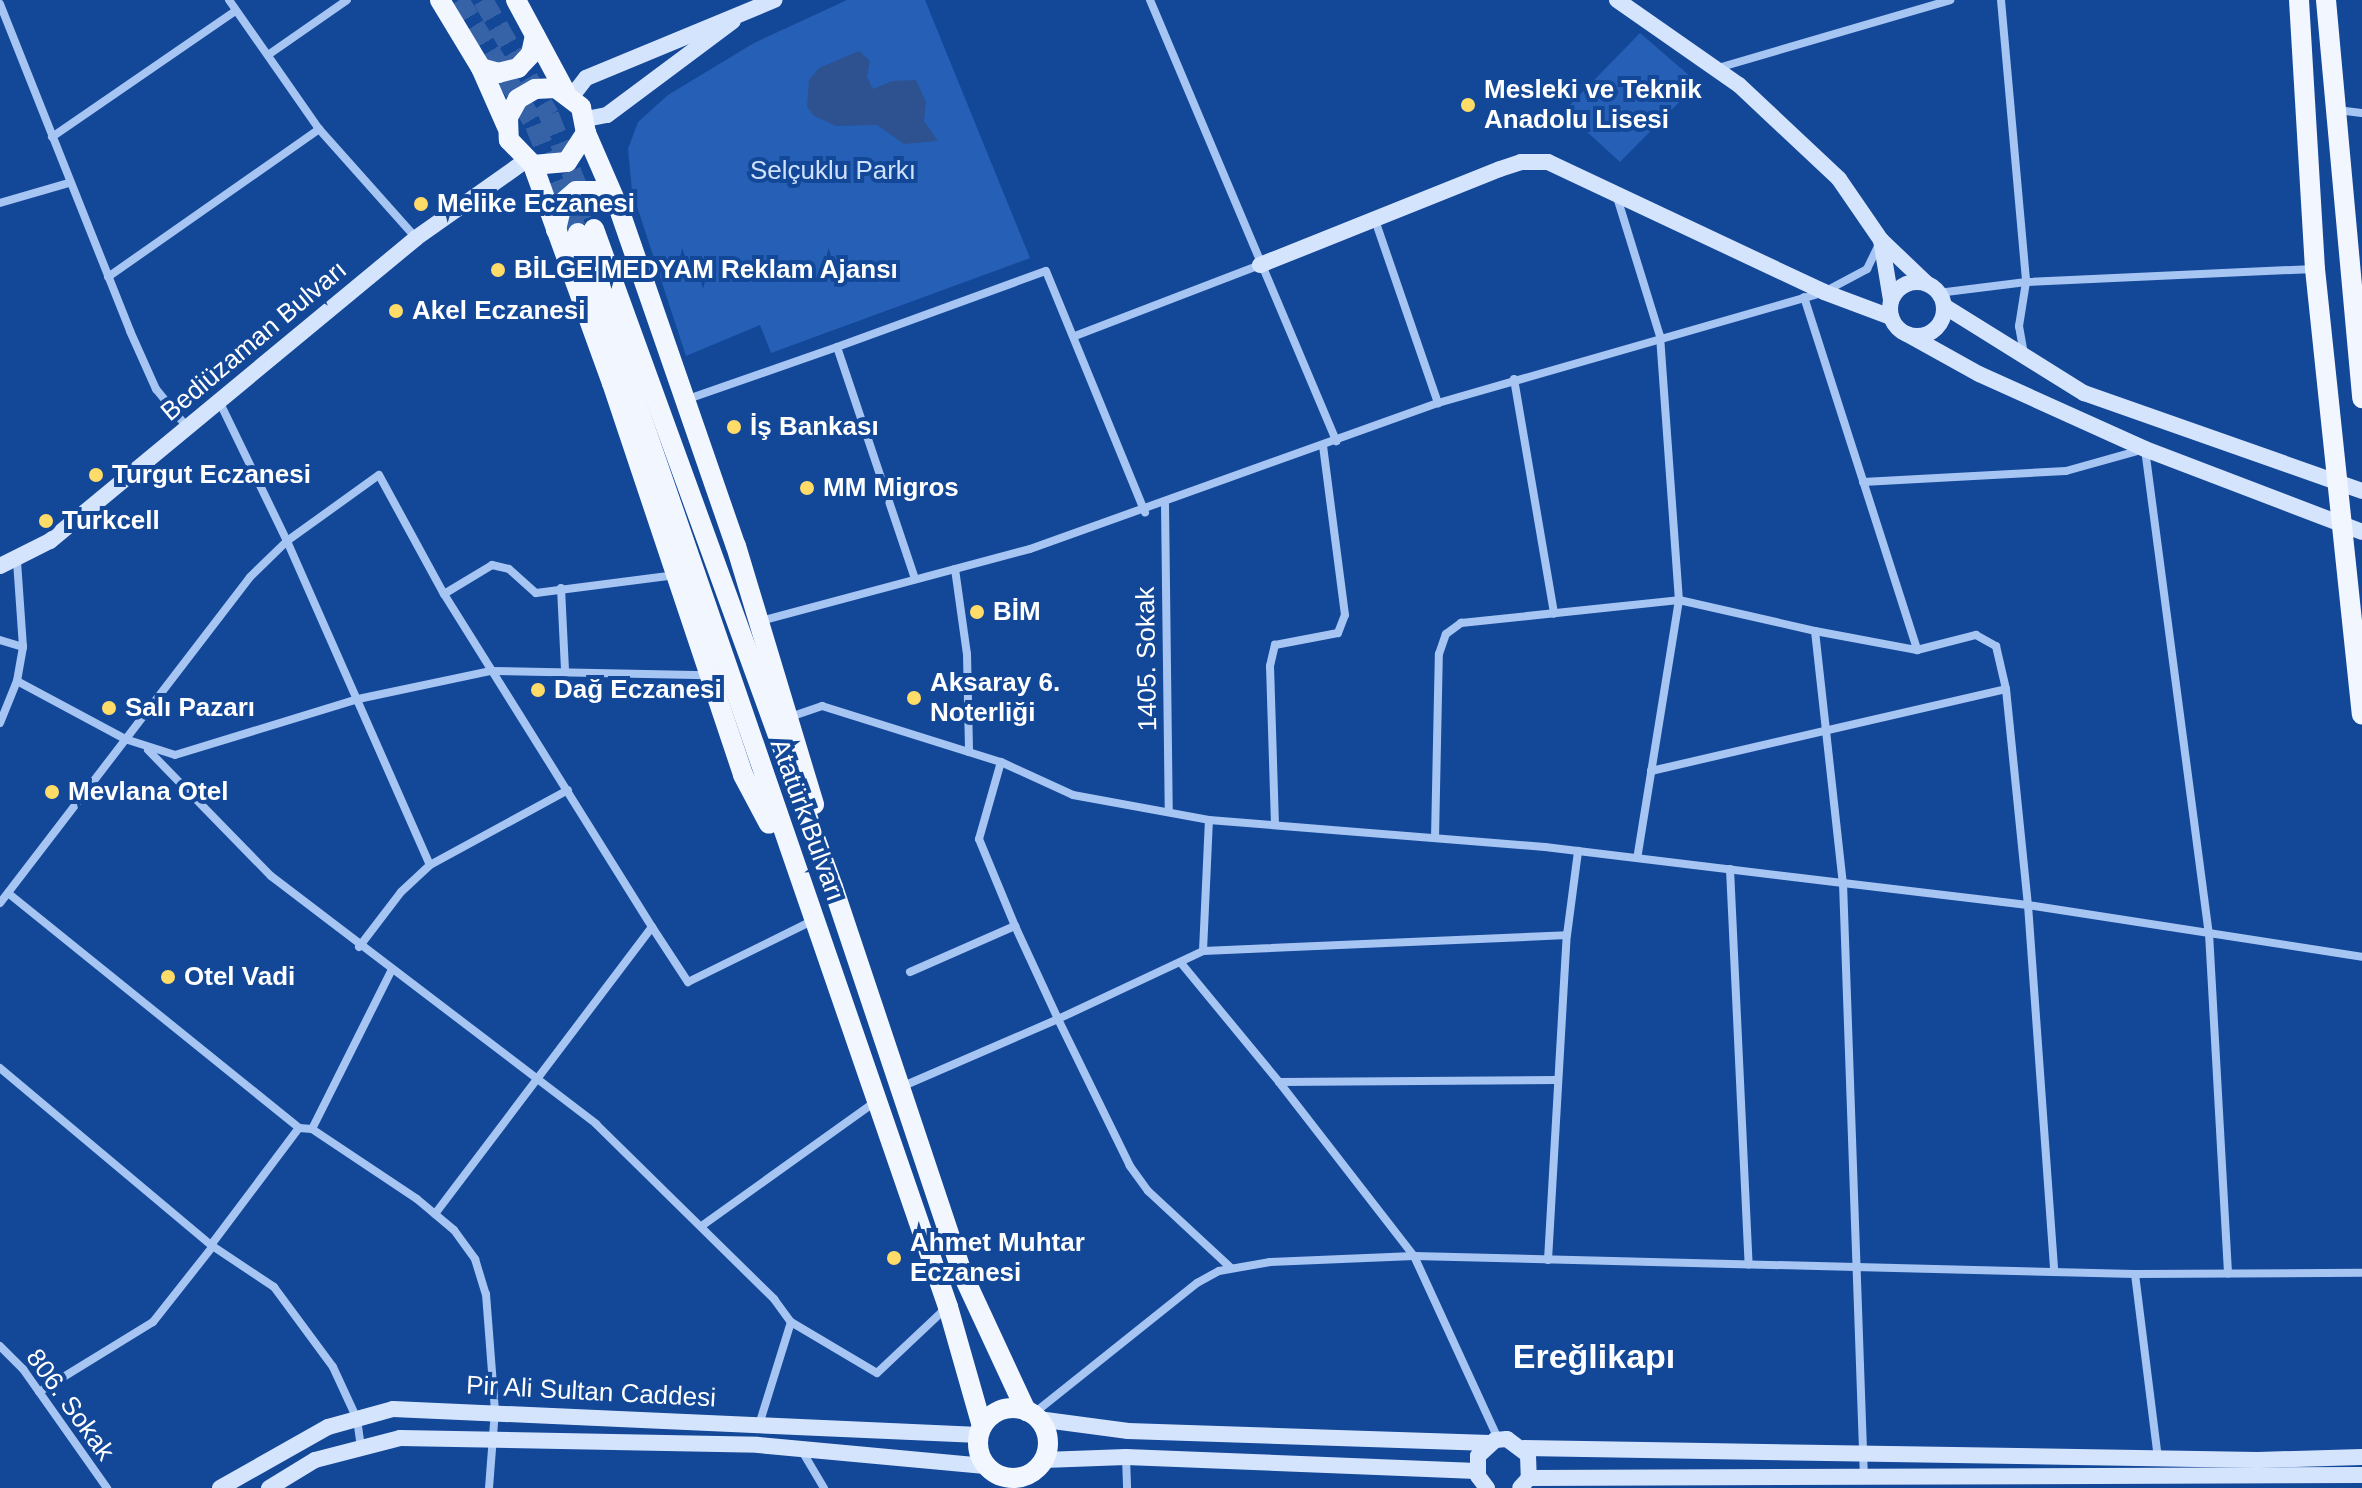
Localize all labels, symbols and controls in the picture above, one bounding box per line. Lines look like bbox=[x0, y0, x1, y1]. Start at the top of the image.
place label: Mesleki ve Teknik Anadolu Lisesi bbox=[1484, 74, 1702, 136]
marker: Mesleki ve Teknik Anadolu Lisesi bbox=[1459, 96, 1477, 114]
park label: Selçuklu Parkı bbox=[750, 155, 916, 187]
place label: Melike Eczanesi bbox=[437, 188, 635, 220]
marker: Melike Eczanesi bbox=[412, 195, 430, 213]
street label: Bediüzaman Bulvarı bbox=[155, 254, 353, 428]
place label: BİLGE MEDYAM Reklam Ajansı bbox=[514, 254, 899, 286]
marker: BİLGE MEDYAM Reklam Ajansı bbox=[489, 261, 507, 279]
place label: Akel Eczanesi bbox=[412, 295, 585, 327]
marker: Akel Eczanesi bbox=[387, 302, 405, 320]
place label: İş Bankası bbox=[750, 411, 879, 443]
marker: İş Bankası bbox=[725, 418, 743, 436]
place label: Turgut Eczanesi bbox=[112, 459, 311, 491]
marker: Turgut Eczanesi bbox=[87, 466, 105, 484]
place label: MM Migros bbox=[823, 472, 959, 504]
marker: MM Migros bbox=[798, 479, 816, 497]
place label: Turkcell bbox=[62, 505, 160, 537]
marker: Turkcell bbox=[37, 512, 55, 530]
street label: 1405. Sokak bbox=[1130, 586, 1164, 732]
place label: BİM bbox=[993, 596, 1041, 628]
marker: BİM bbox=[968, 603, 986, 621]
place label: Aksaray 6. Noterliği bbox=[930, 667, 1060, 728]
place label: Dağ Eczanesi bbox=[554, 674, 722, 706]
marker: Dağ Eczanesi bbox=[529, 681, 547, 699]
marker: Aksaray 6. Noterliği bbox=[905, 689, 923, 707]
place label: Salı Pazarı bbox=[125, 692, 255, 724]
marker: Salı Pazarı bbox=[100, 699, 118, 717]
street label: Atatürk Bulvarı bbox=[763, 735, 851, 905]
place label: Mevlana Otel bbox=[68, 776, 228, 808]
marker: Mevlana Otel bbox=[43, 783, 61, 801]
place label: Otel Vadi bbox=[184, 961, 295, 993]
marker: Otel Vadi bbox=[159, 968, 177, 986]
place label: Ahmet Muhtar Eczanesi bbox=[910, 1227, 1085, 1288]
marker: Ahmet Muhtar Eczanesi bbox=[885, 1249, 903, 1267]
district label: Ereğlikapı bbox=[1513, 1337, 1675, 1377]
street label: 806. Sokak bbox=[19, 1343, 121, 1467]
street label: Pir Ali Sultan Caddesi bbox=[465, 1370, 717, 1414]

